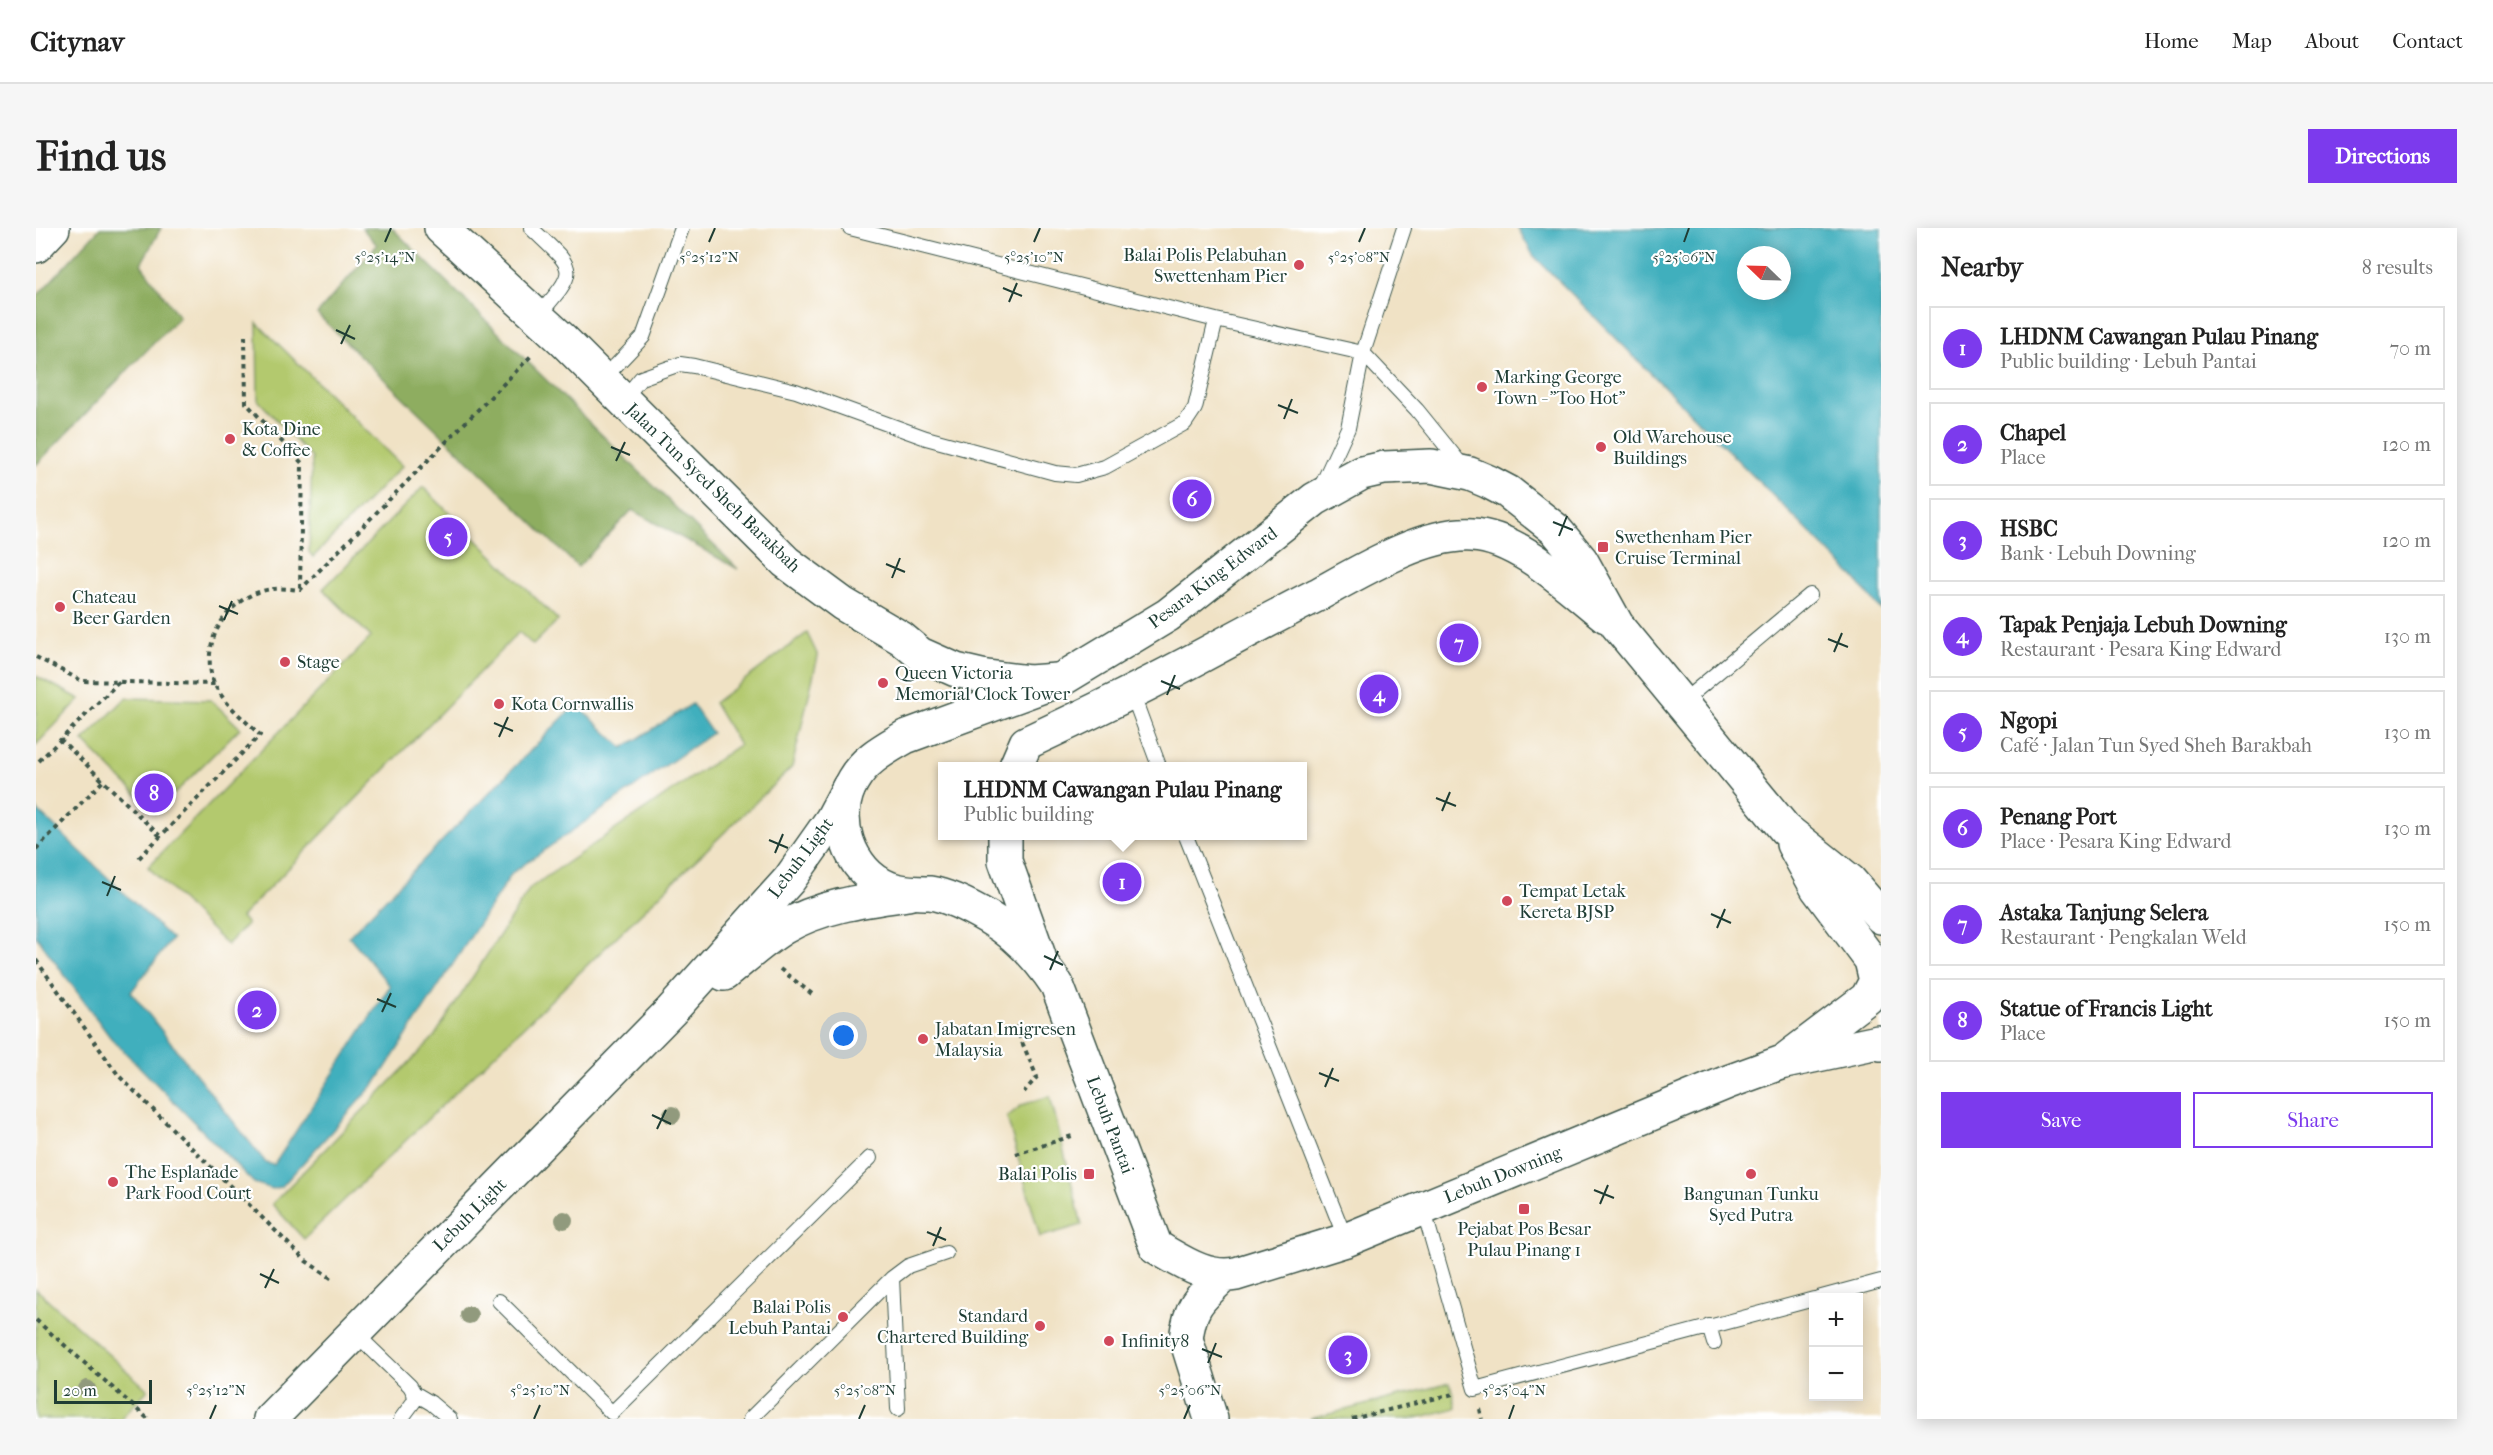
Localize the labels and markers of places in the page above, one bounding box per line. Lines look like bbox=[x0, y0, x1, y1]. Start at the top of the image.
place label: Balai Polis Pelabuhan Swettenham Pier bbox=[1123, 245, 1288, 287]
marker: Balai Polis Pelabuhan Swettenham Pier bbox=[1292, 258, 1306, 272]
place label: Marking George Town - "Too Hot" bbox=[1494, 367, 1626, 409]
marker: Marking George Town - "Too Hot" bbox=[1475, 380, 1489, 394]
place label: Kota Dine & Coffee bbox=[242, 419, 321, 461]
place label: Old Warehouse Buildings bbox=[1613, 427, 1732, 469]
marker: Kota Dine & Coffee bbox=[223, 432, 237, 446]
marker: Old Warehouse Buildings bbox=[1594, 440, 1608, 454]
pin: 6 bbox=[1172, 476, 1212, 522]
pin: 5 bbox=[428, 514, 468, 560]
place label: Swethenham Pier Cruise Terminal bbox=[1615, 527, 1752, 569]
marker: Swethenham Pier Cruise Terminal bbox=[1596, 540, 1610, 554]
place label: Chateau Beer Garden bbox=[72, 587, 171, 629]
marker: Chateau Beer Garden bbox=[53, 600, 67, 614]
pin: 7 bbox=[1440, 620, 1478, 666]
place label: Stage bbox=[297, 652, 340, 673]
marker: Stage bbox=[278, 655, 292, 669]
place label: Queen Victoria Memorial Clock Tower bbox=[895, 663, 1070, 705]
pin: 4 bbox=[1360, 672, 1398, 716]
marker: Queen Victoria Memorial Clock Tower bbox=[876, 676, 890, 690]
place label: Kota Cornwallis bbox=[511, 694, 634, 715]
marker: Kota Cornwallis bbox=[492, 697, 506, 711]
pin: 8 bbox=[134, 770, 174, 816]
pin: 1 bbox=[1102, 860, 1142, 904]
place label: Tempat Letak Kereta BJSP bbox=[1519, 881, 1626, 923]
marker: Tempat Letak Kereta BJSP bbox=[1500, 894, 1514, 908]
pin: 2 bbox=[238, 988, 276, 1032]
place label: Jabatan Imigresen Malaysia bbox=[933, 1019, 1076, 1061]
marker: Jabatan Imigresen Malaysia bbox=[916, 1032, 930, 1046]
place label: The Esplanade Park Food Court bbox=[125, 1162, 252, 1204]
place label: Balai Polis bbox=[998, 1164, 1077, 1185]
marker: Balai Polis bbox=[1082, 1167, 1096, 1181]
marker: Bangunan Tunku Syed Putra bbox=[1744, 1167, 1758, 1181]
marker: The Esplanade Park Food Court bbox=[106, 1175, 120, 1189]
place label: Bangunan Tunku Syed Putra bbox=[1683, 1184, 1819, 1226]
marker: Pejabat Pos Besar Pulau Pinang 1 bbox=[1517, 1202, 1531, 1216]
place label: Pejabat Pos Besar Pulau Pinang 1 bbox=[1457, 1219, 1591, 1261]
place label: Balai Polis Lebuh Pantai bbox=[728, 1297, 832, 1339]
place label: Standard Chartered Building bbox=[877, 1306, 1028, 1348]
marker: Balai Polis Lebuh Pantai bbox=[836, 1310, 850, 1324]
marker: Standard Chartered Building bbox=[1033, 1319, 1047, 1333]
place label: Infinity8 bbox=[1121, 1331, 1189, 1352]
pin: 3 bbox=[1328, 1332, 1368, 1378]
marker: Infinity8 bbox=[1102, 1334, 1116, 1348]

